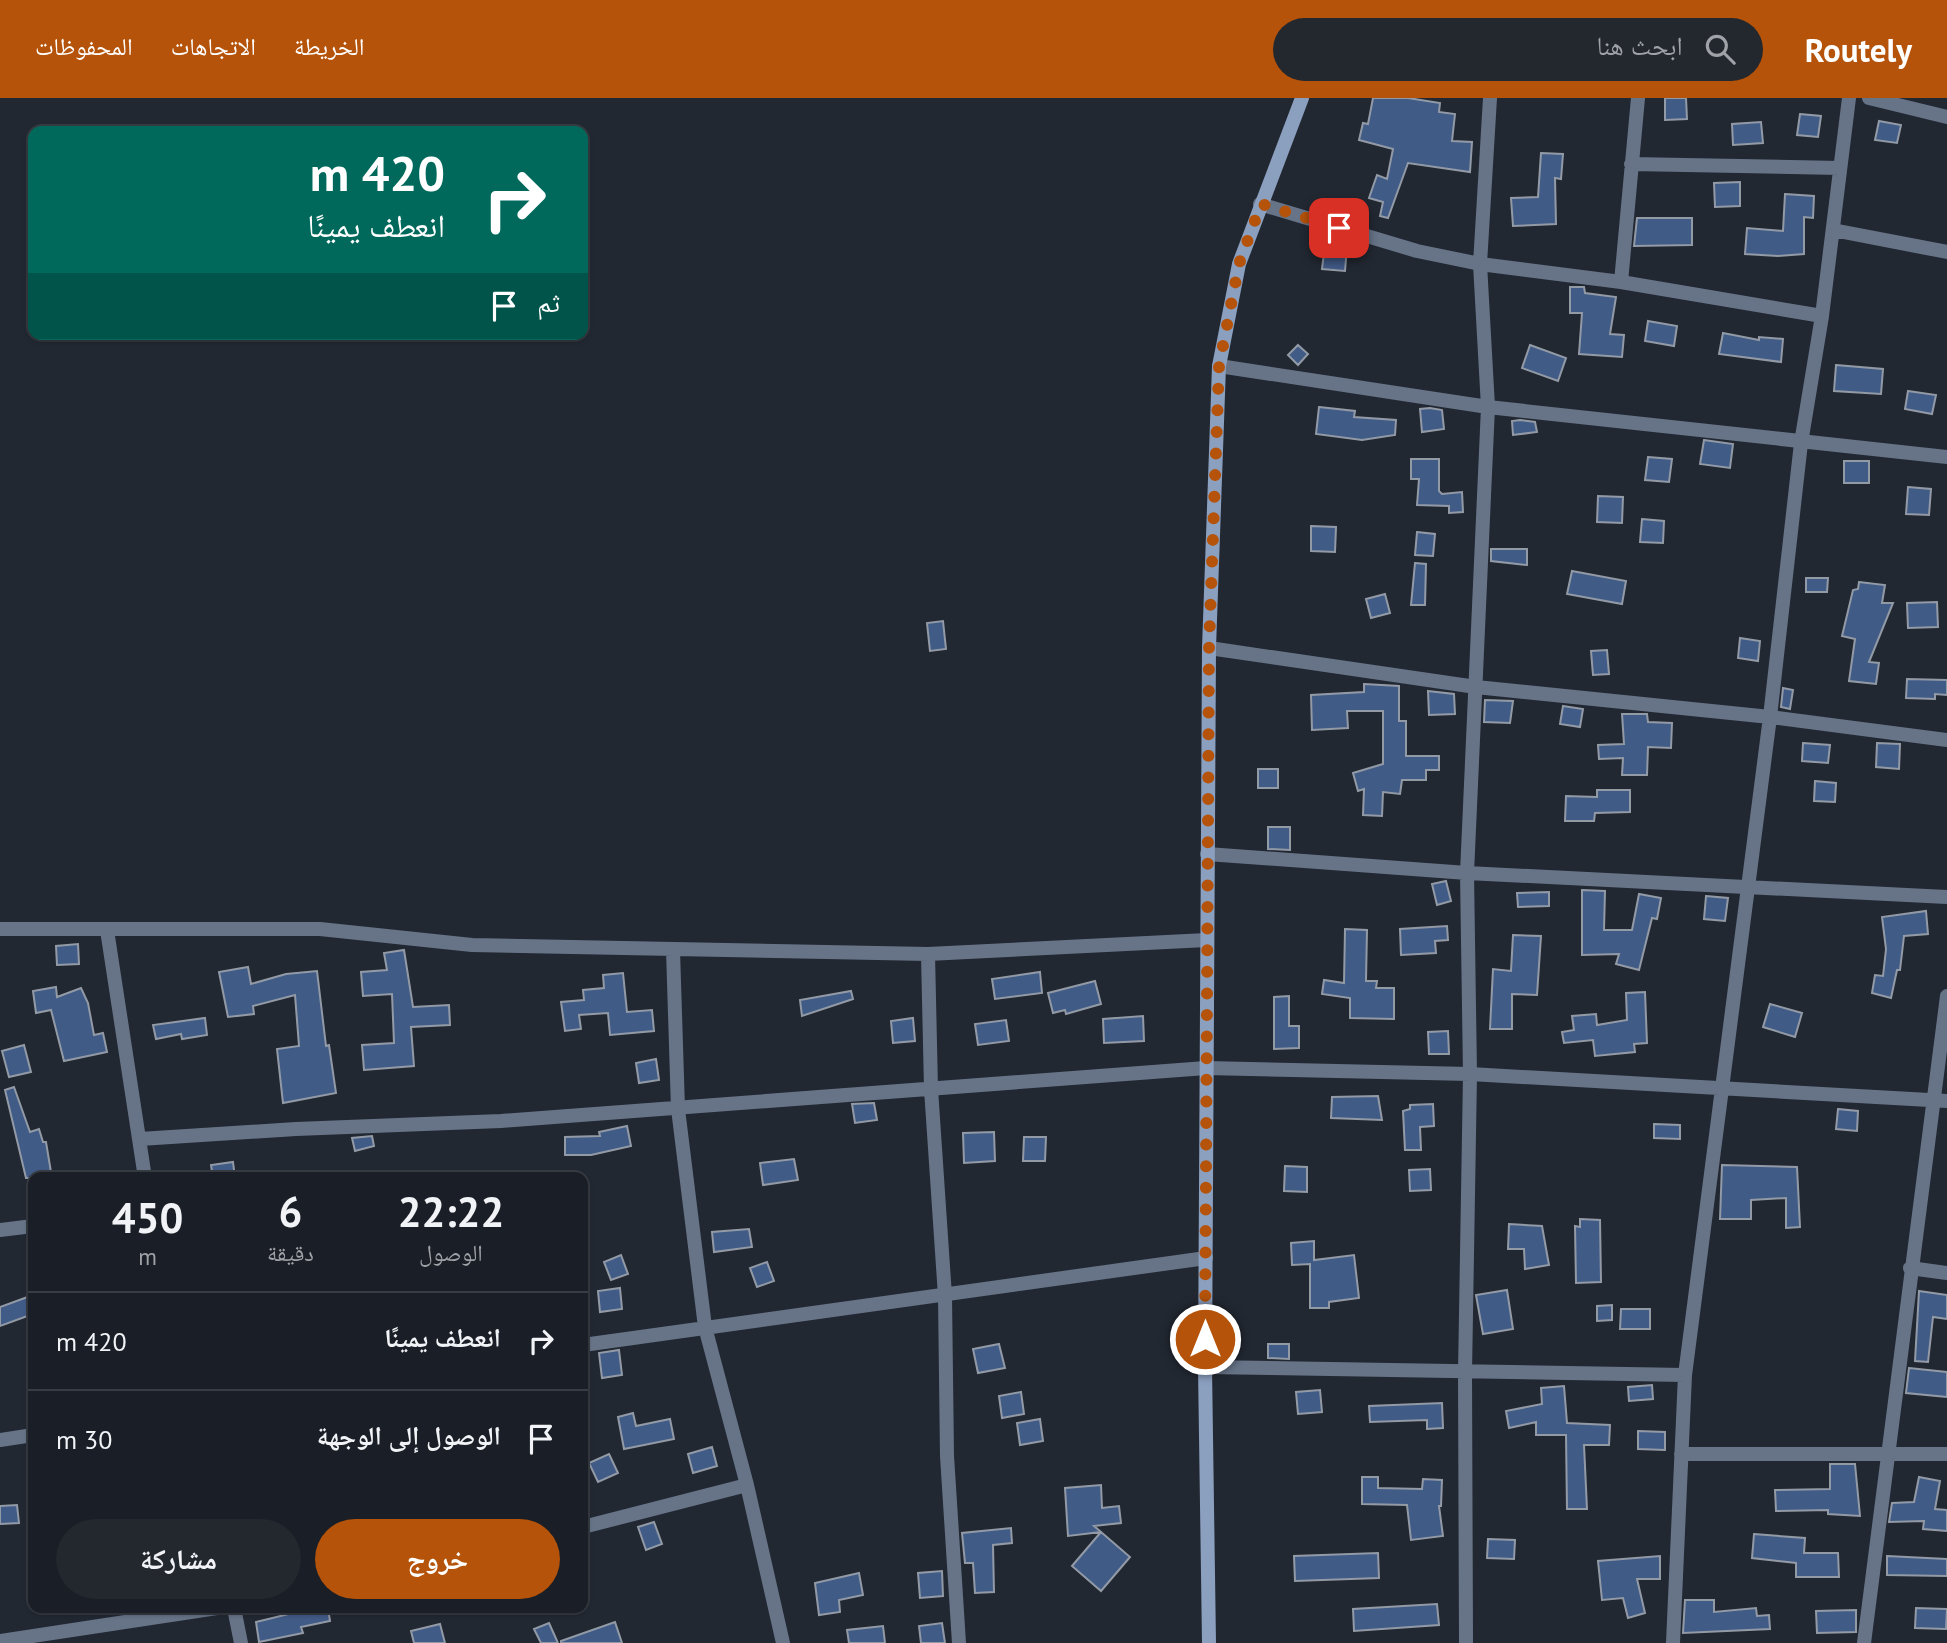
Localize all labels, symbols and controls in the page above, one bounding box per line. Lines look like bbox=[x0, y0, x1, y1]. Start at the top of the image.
search box bbox=[1273, 18, 1763, 81]
text: Routely bbox=[1805, 28, 1912, 71]
text: ابحث هنا bbox=[1596, 29, 1683, 62]
icon: search bbox=[1701, 30, 1739, 68]
text: المحفوظات bbox=[35, 31, 133, 62]
text: الاتجاهات bbox=[171, 31, 256, 62]
text: الخريطة bbox=[294, 31, 365, 62]
text: 420 m bbox=[310, 141, 445, 205]
icon: right bbox=[469, 154, 560, 245]
pin bbox=[1309, 198, 1369, 258]
text: انعطف يمينًا bbox=[307, 204, 445, 246]
icon: arrive bbox=[1320, 209, 1358, 247]
text: ثم bbox=[537, 286, 560, 319]
icon: arrive bbox=[485, 287, 523, 325]
text: 6 bbox=[279, 1184, 302, 1239]
text: 22:22 bbox=[398, 1184, 504, 1239]
text: 450 bbox=[112, 1190, 183, 1245]
text: دقيقة bbox=[267, 1238, 314, 1267]
text: الوصول bbox=[419, 1238, 483, 1267]
text: m bbox=[138, 1242, 157, 1271]
position arrow bbox=[1168, 1302, 1242, 1376]
text: انعطف يمينًا bbox=[384, 1321, 501, 1354]
icon: right bbox=[522, 1322, 560, 1360]
text: 420 m bbox=[56, 1325, 127, 1358]
text: الوصول إلى الوجهة bbox=[317, 1419, 501, 1452]
icon: arrive bbox=[522, 1420, 560, 1458]
text: 30 m bbox=[56, 1423, 112, 1456]
button: مشاركة bbox=[56, 1519, 301, 1599]
button: خروج bbox=[315, 1519, 560, 1599]

